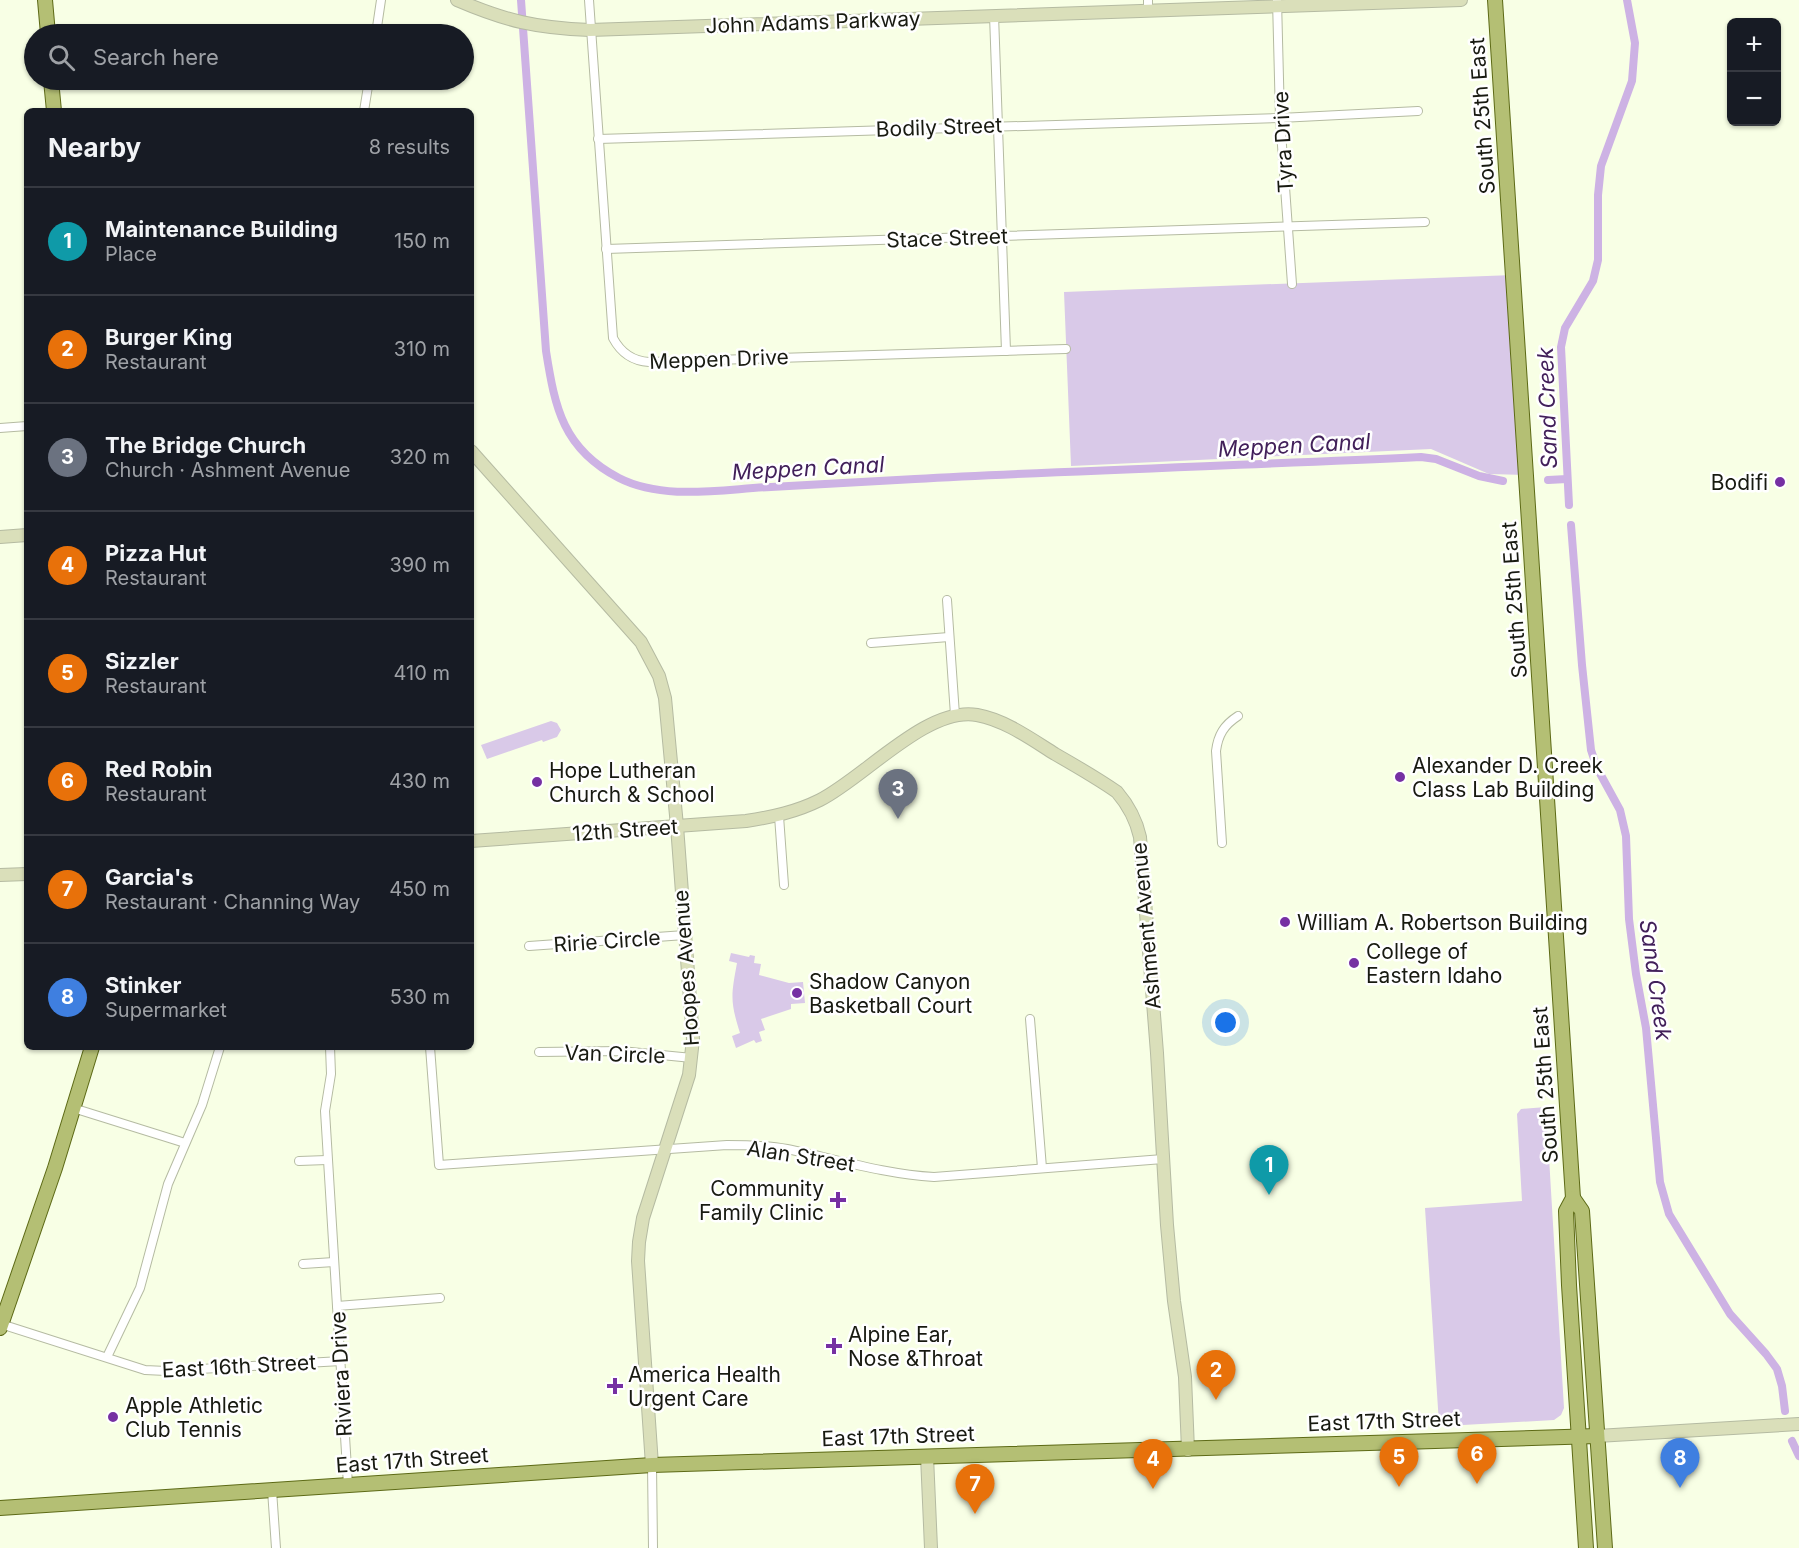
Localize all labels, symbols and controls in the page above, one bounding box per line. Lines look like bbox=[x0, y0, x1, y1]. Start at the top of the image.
street label: John Adams Parkway bbox=[705, 6, 921, 38]
map controls bbox=[1727, 18, 1781, 126]
button: + bbox=[1727, 18, 1781, 72]
search box bbox=[24, 24, 474, 90]
street label: South 25th East bbox=[1464, 37, 1500, 195]
icon: search bbox=[45, 41, 78, 74]
text: Search here bbox=[93, 44, 219, 70]
button: − bbox=[1727, 72, 1781, 126]
street label: Tyra Drive bbox=[1268, 91, 1298, 193]
street label: Bodily Street bbox=[875, 112, 1003, 142]
text: Nearby bbox=[48, 132, 141, 163]
text: 8 results bbox=[369, 135, 450, 159]
text: Maintenance Building bbox=[105, 216, 338, 242]
street label: Stace Street bbox=[886, 223, 1008, 253]
text: 1 bbox=[63, 229, 72, 253]
text: 150 m bbox=[394, 229, 450, 253]
text: Place bbox=[105, 242, 157, 266]
text: Burger King bbox=[105, 324, 232, 350]
text: 2 bbox=[61, 337, 74, 361]
text: 310 m bbox=[394, 337, 450, 361]
street label: Meppen Drive bbox=[649, 344, 789, 374]
water label: Sand Creek bbox=[1532, 346, 1562, 469]
text: Restaurant bbox=[105, 350, 207, 374]
water label: Meppen Canal bbox=[1217, 428, 1372, 462]
text: The Bridge Church bbox=[105, 432, 306, 458]
text: 3 bbox=[61, 445, 74, 469]
text: 320 m bbox=[390, 445, 450, 469]
water label: Meppen Canal bbox=[731, 451, 886, 485]
text: Church · Ashment Avenue bbox=[105, 458, 350, 482]
place label: Bodifi bbox=[1711, 470, 1768, 495]
marker: Bodifi bbox=[1773, 475, 1787, 489]
street label: South 25th East bbox=[1496, 521, 1532, 679]
text: Pizza Hut bbox=[105, 540, 207, 566]
text: 4 bbox=[61, 553, 74, 577]
text: 390 m bbox=[389, 553, 450, 577]
text: Restaurant bbox=[105, 566, 207, 590]
text: Sizzler bbox=[105, 648, 179, 674]
text: 5 bbox=[61, 661, 74, 685]
text: 410 m bbox=[394, 661, 450, 685]
text: Restaurant bbox=[105, 674, 207, 698]
place label: Alexander D. Creek Class Lab Building bbox=[1412, 753, 1603, 802]
text: Red Robin bbox=[105, 756, 213, 782]
place label: Hope Lutheran Church & School bbox=[549, 758, 715, 807]
text: 6 bbox=[61, 769, 74, 793]
text: 430 m bbox=[389, 769, 450, 793]
pin: 3 bbox=[878, 770, 918, 819]
marker: Alexander D. Creek Class Lab Building bbox=[1393, 770, 1407, 784]
marker: Hope Lutheran Church & School bbox=[530, 775, 544, 789]
text: Restaurant bbox=[105, 782, 207, 806]
street label: 12th Street bbox=[571, 814, 679, 846]
street label: Ashment Avenue bbox=[1126, 841, 1166, 1011]
text: Garcia's bbox=[105, 864, 194, 890]
text: 7 bbox=[62, 877, 73, 901]
text: 450 m bbox=[389, 877, 450, 901]
street label: Hoopes Avenue bbox=[668, 889, 704, 1047]
text: Restaurant · Channing Way bbox=[105, 890, 360, 914]
place label: William A. Robertson Building bbox=[1297, 910, 1588, 935]
marker: William A. Robertson Building bbox=[1278, 915, 1292, 929]
water label: Sand Creek bbox=[1635, 918, 1677, 1043]
street label: Ririe Circle bbox=[553, 925, 661, 957]
place label: College of Eastern Idaho bbox=[1366, 939, 1502, 988]
marker: College of Eastern Idaho bbox=[1347, 956, 1361, 970]
place label: Shadow Canyon Basketball Court bbox=[809, 969, 972, 1018]
text: Stinker bbox=[105, 972, 181, 998]
text: 8 bbox=[61, 985, 74, 1009]
text: 530 m bbox=[390, 985, 450, 1009]
marker: Shadow Canyon Basketball Court bbox=[790, 986, 804, 1000]
text: Supermarket bbox=[105, 998, 227, 1022]
street label: South 25th East bbox=[1527, 1006, 1563, 1164]
your location bbox=[1211, 1008, 1240, 1037]
street label: Van Circle bbox=[564, 1040, 666, 1068]
street label: Alan Street bbox=[745, 1135, 857, 1177]
pin: 1 bbox=[1250, 1146, 1288, 1195]
place label: Community Family Clinic bbox=[699, 1176, 824, 1225]
marker: Community Family Clinic bbox=[829, 1191, 847, 1209]
street label: Riviera Drive bbox=[325, 1311, 357, 1437]
place label: Alpine Ear, Nose &Throat bbox=[848, 1322, 983, 1371]
marker: Alpine Ear, Nose &Throat bbox=[825, 1337, 843, 1355]
street label: East 16th Street bbox=[161, 1349, 317, 1383]
pin: 2 bbox=[1196, 1350, 1236, 1400]
place label: America Health Urgent Care bbox=[628, 1362, 781, 1411]
marker: America Health Urgent Care bbox=[606, 1377, 624, 1395]
place label: Apple Athletic Club Tennis bbox=[125, 1393, 263, 1442]
street label: East 17th Street bbox=[1307, 1406, 1461, 1436]
marker: Apple Athletic Club Tennis bbox=[106, 1410, 120, 1424]
street label: East 17th Street bbox=[821, 1421, 975, 1451]
pin: 6 bbox=[1458, 1434, 1496, 1484]
pin: 5 bbox=[1380, 1438, 1418, 1487]
pin: 8 bbox=[1660, 1438, 1700, 1488]
pin: 4 bbox=[1134, 1440, 1172, 1489]
street label: East 17th Street bbox=[335, 1442, 489, 1478]
pin: 7 bbox=[956, 1464, 994, 1514]

